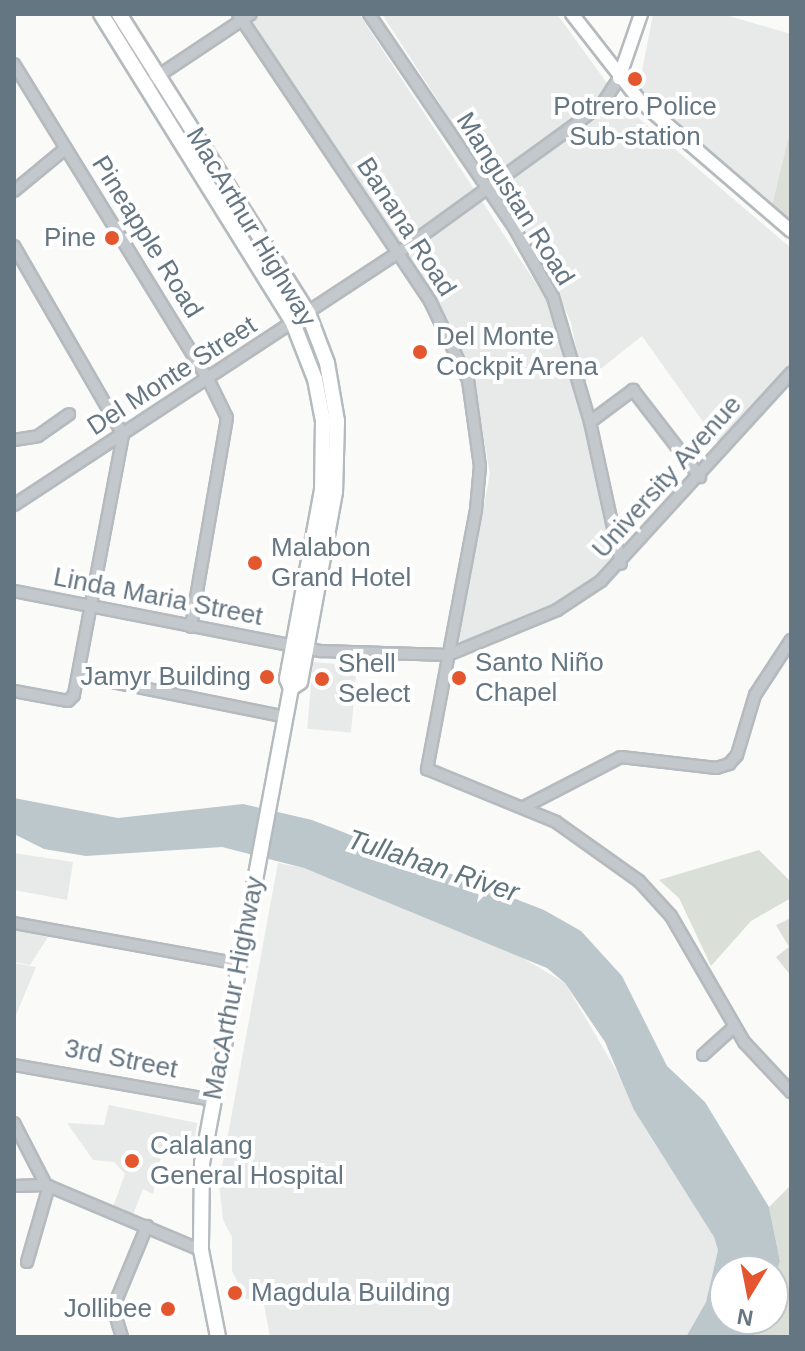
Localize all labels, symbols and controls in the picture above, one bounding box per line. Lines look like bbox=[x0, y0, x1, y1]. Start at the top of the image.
marker: Potrero Police Sub-station bbox=[626, 70, 644, 88]
place label: Potrero Police Sub-station bbox=[553, 91, 717, 152]
street label: Mangustan Road bbox=[449, 107, 581, 291]
street label: MacArthur Highway bbox=[179, 122, 323, 332]
street label: Pineapple Road bbox=[85, 150, 209, 324]
street label: Banana Road bbox=[350, 152, 462, 302]
place label: Pine bbox=[44, 222, 96, 254]
marker: Pine bbox=[103, 229, 121, 247]
street label: Del Monte Street bbox=[82, 310, 262, 442]
place label: Del Monte Cockpit Arena bbox=[436, 321, 599, 382]
marker: Del Monte Cockpit Arena bbox=[411, 343, 429, 361]
street label: University Avenue bbox=[585, 389, 749, 565]
place label: Malabon Grand Hotel bbox=[271, 532, 411, 594]
marker: Malabon Grand Hotel bbox=[246, 554, 264, 572]
street label: Linda Maria Street bbox=[51, 561, 265, 633]
place label: Santo Niño Chapel bbox=[475, 647, 604, 708]
place label: Shell Select bbox=[338, 648, 410, 710]
place label: Jamyr Building bbox=[80, 661, 251, 693]
marker: Jamyr Building bbox=[258, 668, 276, 686]
marker: Santo Niño Chapel bbox=[450, 669, 468, 687]
marker: Shell Select bbox=[313, 670, 331, 688]
water label: Tullahan River bbox=[343, 822, 523, 910]
street label: MacArthur Highway bbox=[197, 874, 271, 1102]
street label: 3rd Street bbox=[62, 1033, 180, 1085]
place label: Calalang General Hospital bbox=[150, 1130, 344, 1192]
marker: Calalang General Hospital bbox=[121, 1150, 143, 1172]
north arrow bbox=[709, 1255, 789, 1335]
place label: Magdula Building bbox=[251, 1277, 450, 1309]
marker: Magdula Building bbox=[226, 1284, 244, 1302]
place label: Jollibee bbox=[64, 1293, 152, 1325]
marker: Jollibee bbox=[159, 1300, 177, 1318]
text: N bbox=[735, 1303, 755, 1331]

